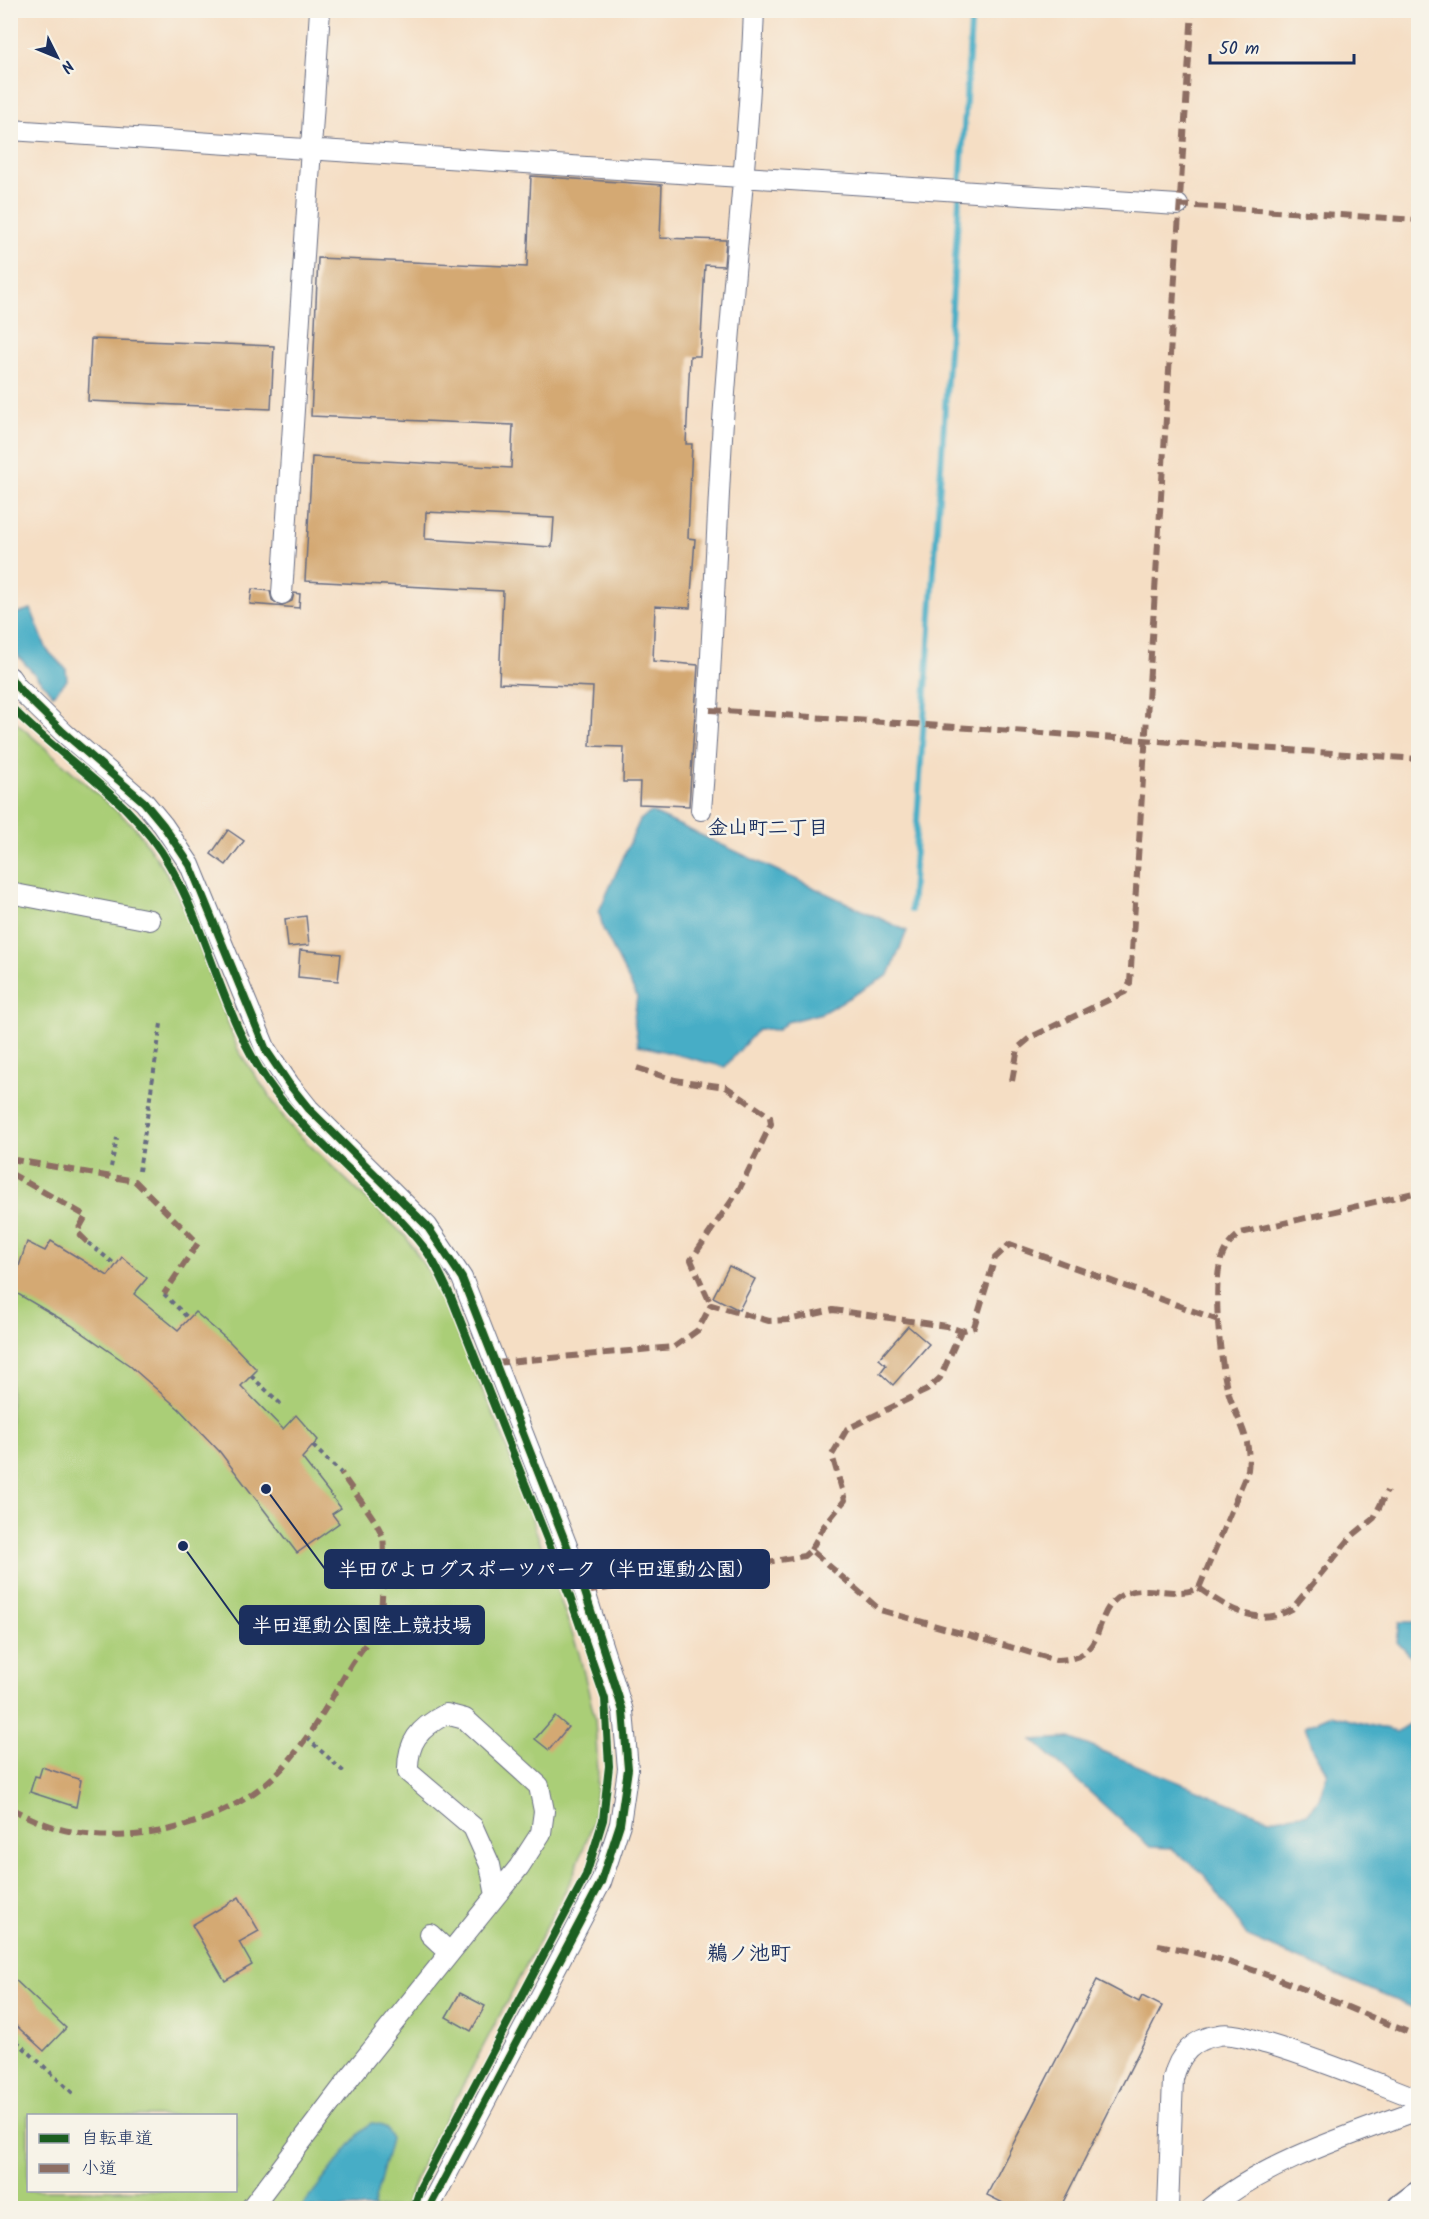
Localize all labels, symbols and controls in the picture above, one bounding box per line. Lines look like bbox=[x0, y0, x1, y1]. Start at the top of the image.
north arrow bbox=[27, 27, 87, 87]
scale bar bbox=[1210, 27, 1354, 65]
text: 50 m bbox=[1219, 35, 1259, 64]
text: N bbox=[54, 54, 79, 78]
district label: 金山町二丁目 bbox=[708, 813, 828, 845]
callout: 半田ぴよログスポーツパーク（半田運動公園） bbox=[325, 1550, 769, 1588]
text: 半田ぴよログスポーツパーク（半田運動公園） bbox=[338, 1555, 756, 1587]
callout: 半田運動公園陸上競技場 bbox=[240, 1606, 484, 1644]
text: 半田運動公園陸上競技場 bbox=[252, 1611, 472, 1643]
district label: 鵜ノ池町 bbox=[707, 1938, 791, 1971]
legend bbox=[27, 2114, 237, 2192]
text: 自転車道 bbox=[81, 2125, 153, 2154]
text: 小道 bbox=[81, 2155, 117, 2184]

